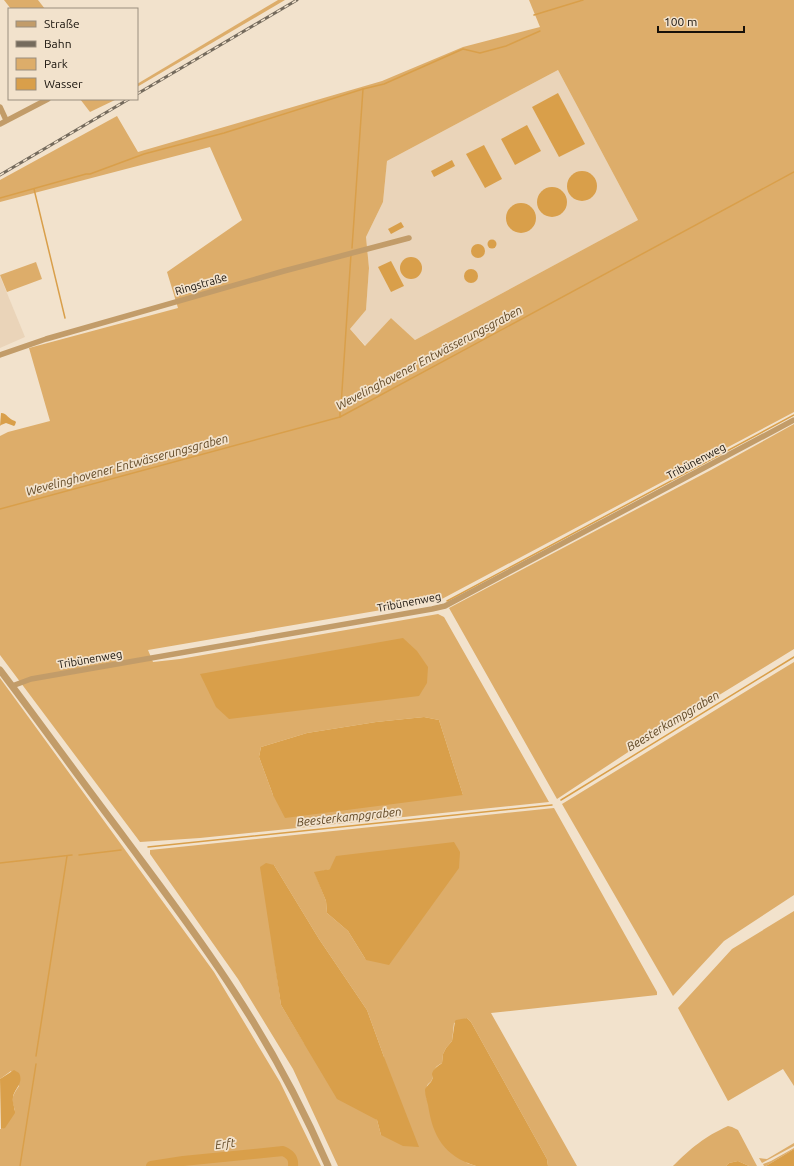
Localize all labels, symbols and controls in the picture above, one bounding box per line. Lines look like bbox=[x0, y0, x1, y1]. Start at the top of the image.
legend bbox=[8, 8, 138, 100]
scale bar bbox=[658, 8, 744, 34]
text: 100 m bbox=[664, 15, 697, 28]
text: Straße bbox=[44, 17, 80, 30]
text: Bahn bbox=[44, 37, 72, 50]
text: Park bbox=[44, 57, 68, 70]
text: Wasser bbox=[44, 77, 83, 90]
street label: Ringstraße bbox=[174, 271, 228, 297]
water label: Wevelinghovener Entwässerungsgraben bbox=[334, 303, 524, 412]
water label: Wevelinghovener Entwässerungsgraben bbox=[24, 431, 229, 498]
street label: Tribünenweg bbox=[665, 440, 727, 482]
street label: Tribünenweg bbox=[376, 590, 442, 614]
street label: Tribünenweg bbox=[57, 647, 123, 671]
water label: Beesterkampgraben bbox=[624, 688, 721, 753]
water label: Beesterkampgraben bbox=[296, 805, 402, 828]
water label: Erft bbox=[214, 1136, 236, 1151]

